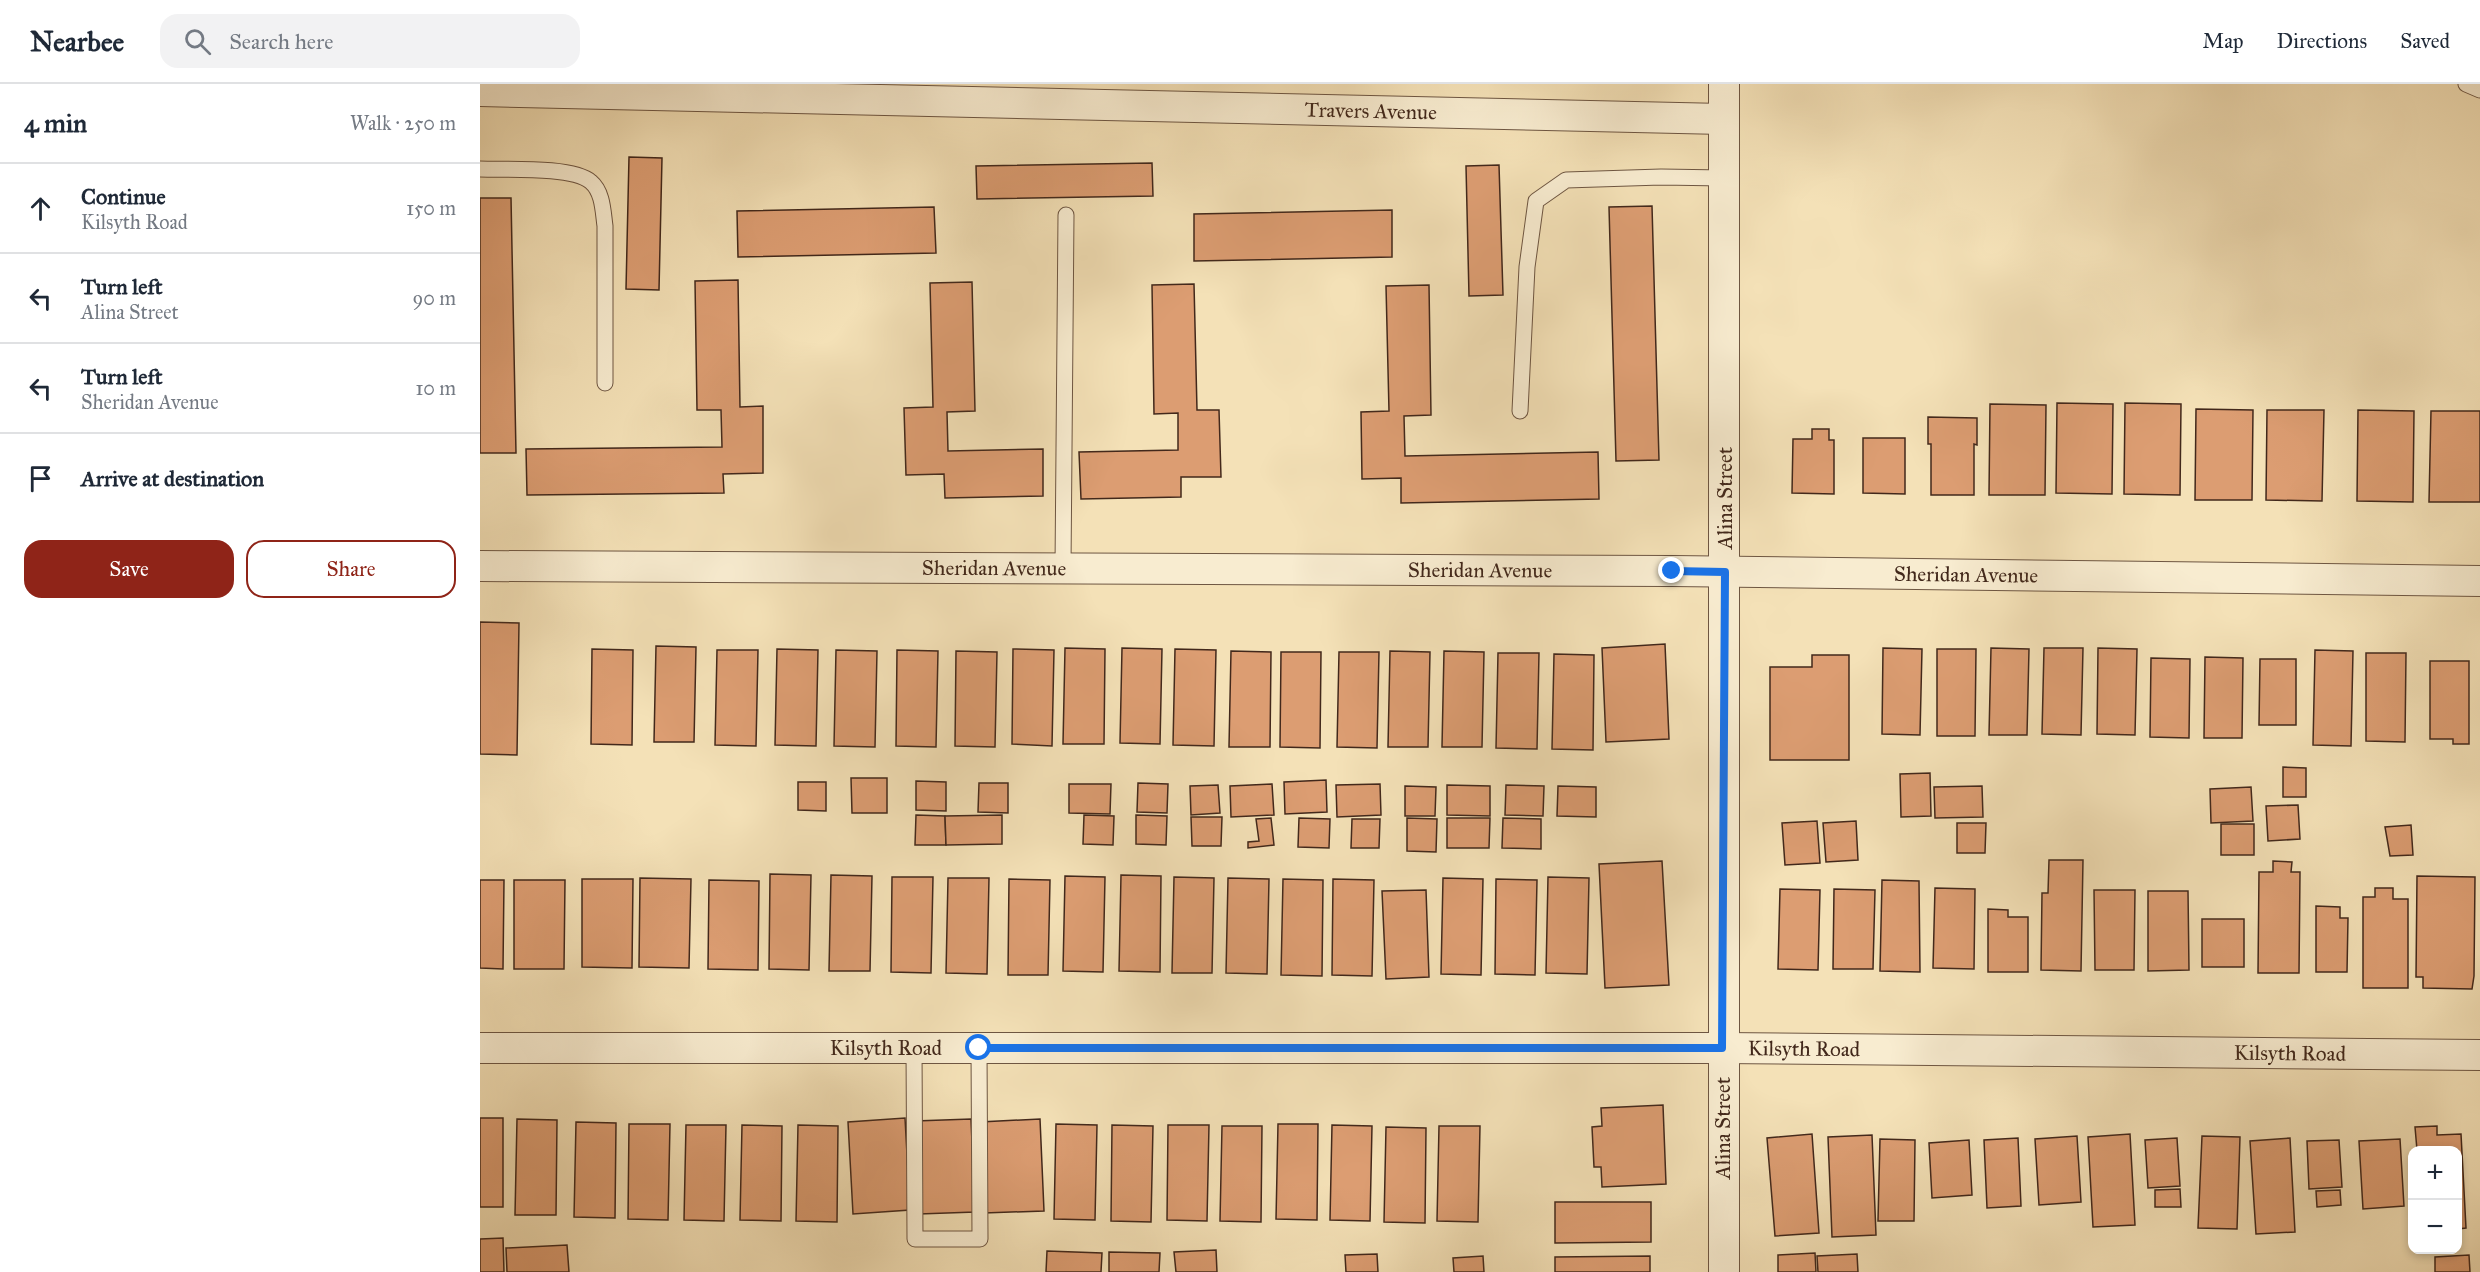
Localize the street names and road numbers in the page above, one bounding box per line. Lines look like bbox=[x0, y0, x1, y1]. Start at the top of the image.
street label: Travers Avenue bbox=[1304, 97, 1437, 126]
street label: Alina Street bbox=[1712, 446, 1738, 550]
street label: Sheridan Avenue bbox=[922, 555, 1067, 581]
street label: Sheridan Avenue bbox=[1408, 557, 1553, 583]
street label: Sheridan Avenue bbox=[1894, 561, 2039, 589]
street label: Kilsyth Road bbox=[830, 1035, 943, 1061]
street label: Kilsyth Road bbox=[1748, 1035, 1861, 1062]
street label: Kilsyth Road bbox=[2234, 1040, 2347, 1067]
street label: Alina Street bbox=[1710, 1076, 1736, 1180]

